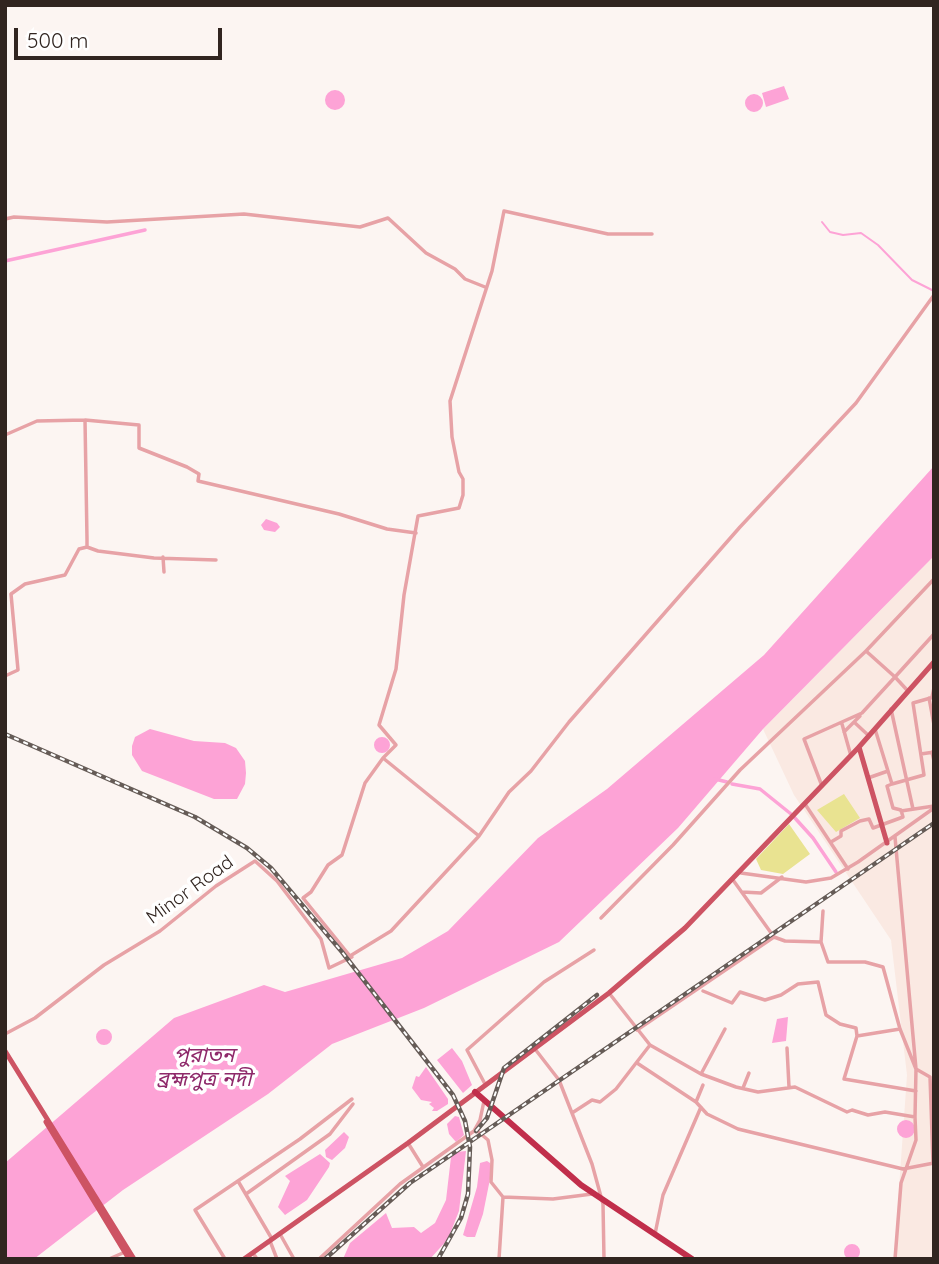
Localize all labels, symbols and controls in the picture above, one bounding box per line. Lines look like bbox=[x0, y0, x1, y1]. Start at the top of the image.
scale bar bbox=[18, 14, 226, 58]
text: 500 m bbox=[27, 27, 88, 53]
street label: Minor Road bbox=[142, 851, 238, 929]
water label: পুরাতন ব্রহ্মপুত্র নদী bbox=[157, 1043, 251, 1093]

